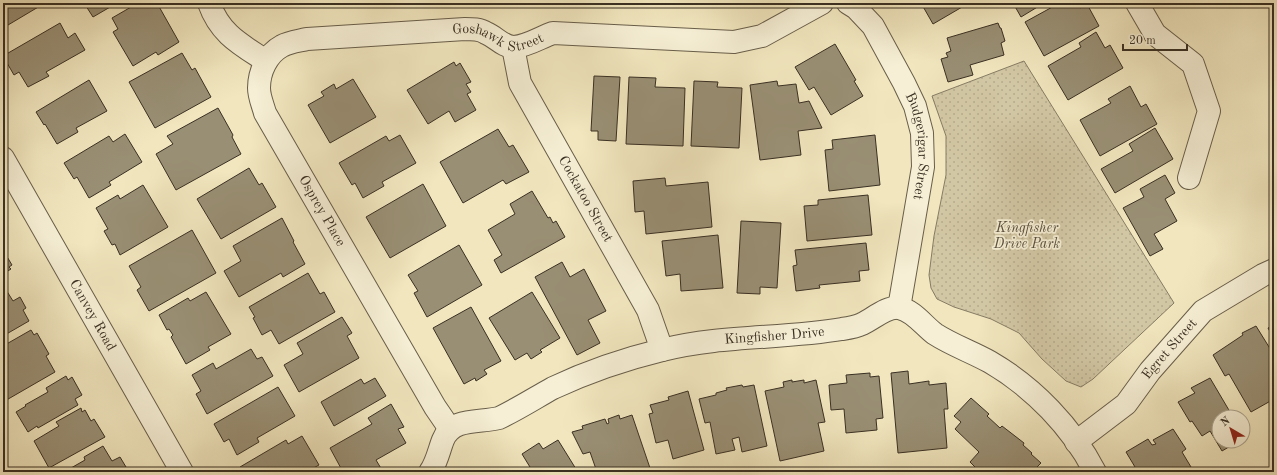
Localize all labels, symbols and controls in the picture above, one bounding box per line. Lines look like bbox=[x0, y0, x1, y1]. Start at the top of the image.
street label: Goshawk Street bbox=[452, 22, 546, 54]
scale bar bbox=[1123, 26, 1187, 52]
text: 20 m bbox=[1129, 35, 1156, 47]
street label: Budgerigar Street bbox=[903, 90, 931, 201]
street label: Cockatoo Street bbox=[556, 154, 615, 245]
street label: Osprey Place bbox=[296, 173, 348, 249]
park label: Kingfisher Drive Park bbox=[993, 221, 1060, 251]
street label: Canvey Road bbox=[67, 277, 118, 353]
street label: Egret Street bbox=[1139, 316, 1200, 382]
street label: Kingfisher Drive bbox=[724, 325, 825, 347]
north arrow bbox=[1211, 409, 1251, 449]
text: N bbox=[1219, 415, 1233, 429]

